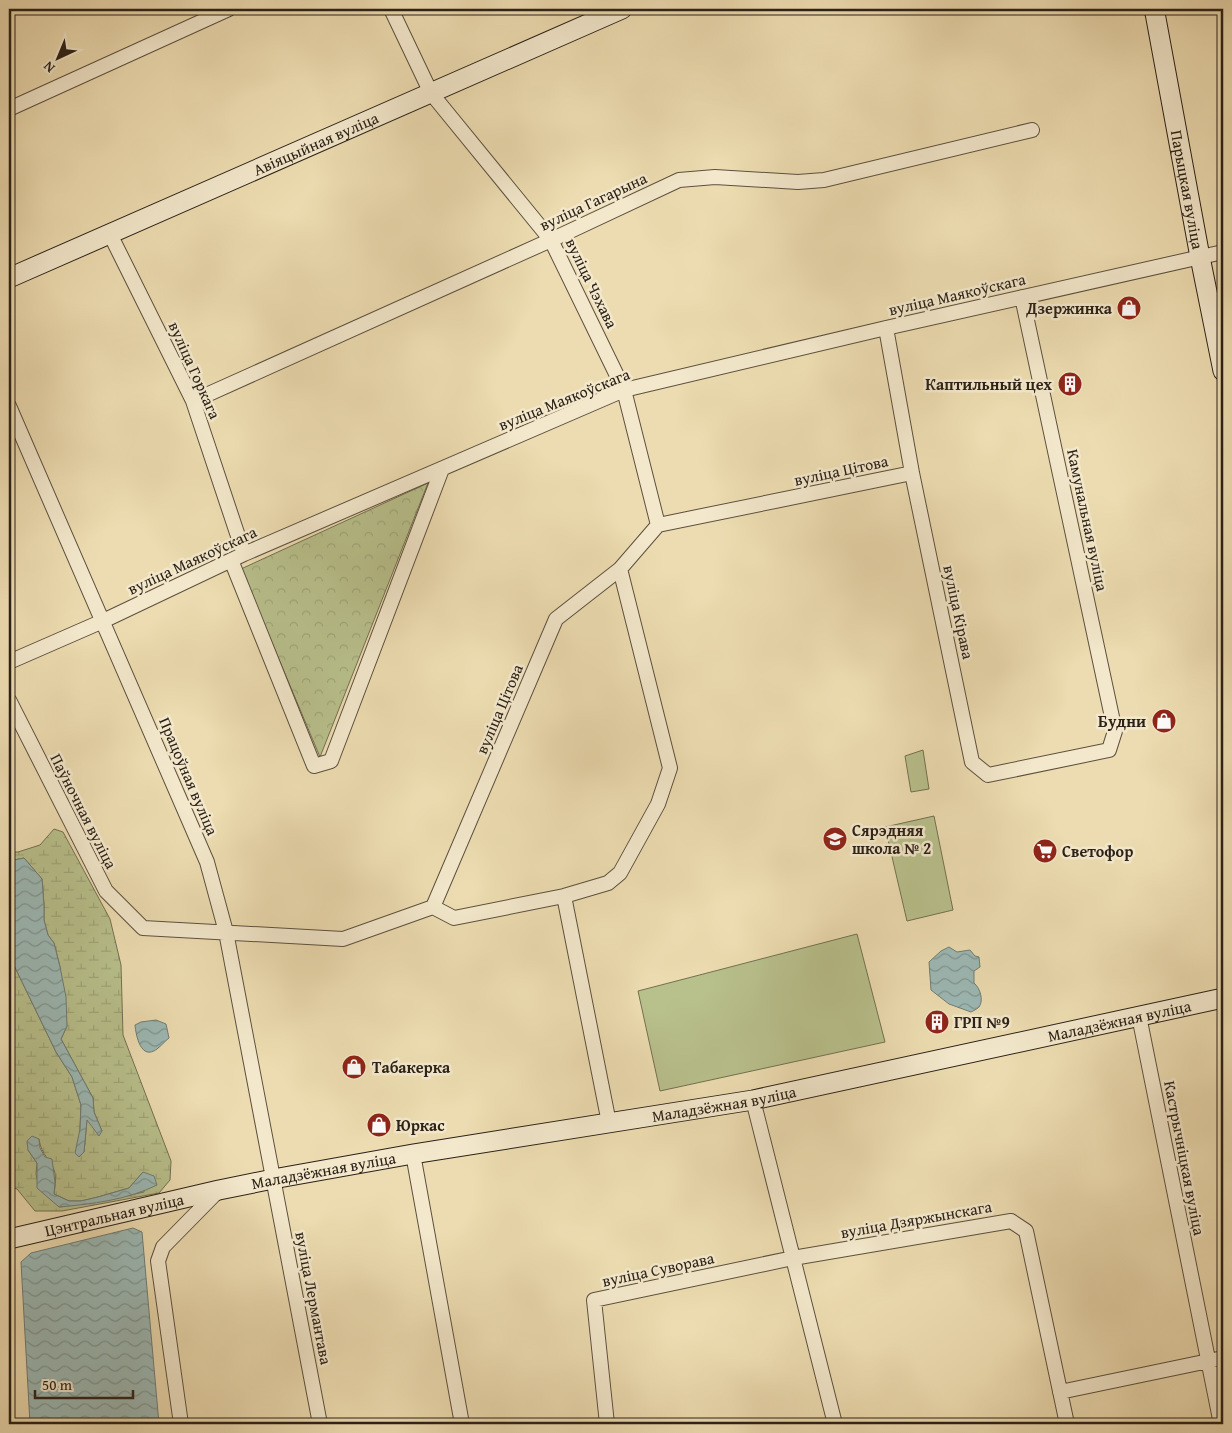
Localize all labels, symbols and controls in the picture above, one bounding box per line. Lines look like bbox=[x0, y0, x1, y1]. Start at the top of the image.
north arrow bbox=[32, 32, 82, 82]
text: N bbox=[38, 56, 59, 78]
street label: Авіяцыйная вуліца bbox=[249, 105, 383, 181]
street label: Парыцкая вуліца bbox=[1165, 128, 1210, 251]
street label: вуліца Гагарына bbox=[535, 165, 651, 236]
street label: вуліца Чэхава bbox=[560, 234, 624, 333]
street label: вуліца Маякоўскага bbox=[886, 266, 1028, 321]
shop icon: Дзержинка bbox=[1116, 295, 1142, 321]
place label: Дзержинка bbox=[1025, 296, 1113, 320]
street label: вуліца Горкага bbox=[163, 317, 227, 423]
street label: вуліца Маякоўскага bbox=[495, 362, 634, 436]
building icon: Каптильный цех bbox=[1057, 371, 1083, 397]
place label: Каптильный цех bbox=[925, 372, 1053, 396]
street label: Камунальная вуліца bbox=[1061, 447, 1115, 594]
street label: вуліца Цітова bbox=[792, 448, 891, 492]
street label: вуліца Маякоўскага bbox=[124, 519, 261, 600]
street label: вуліца Кірава bbox=[937, 563, 981, 662]
street label: вуліца Цітова bbox=[469, 660, 529, 758]
shop icon: Будни bbox=[1151, 708, 1177, 734]
place label: Будни bbox=[1098, 709, 1146, 733]
street label: Працоўная вуліца bbox=[153, 713, 225, 839]
street label: Паўночная вуліца bbox=[45, 749, 124, 873]
place label: Сярэдняя школа № 2 bbox=[852, 818, 931, 860]
school or university icon: Сярэдняя школа № 2 bbox=[822, 826, 848, 852]
supermarket icon: Светофор bbox=[1032, 838, 1058, 864]
place label: Светофор bbox=[1062, 839, 1133, 863]
street label: Маладзёжная вуліца bbox=[1045, 993, 1194, 1048]
building icon: ГРП №9 bbox=[924, 1009, 950, 1035]
place label: ГРП №9 bbox=[954, 1010, 1010, 1034]
shop icon: Табакерка bbox=[341, 1054, 367, 1080]
place label: Табакерка bbox=[372, 1055, 451, 1079]
street label: Маладзёжная вуліца bbox=[650, 1079, 799, 1128]
street label: Кастрычніцкая вуліца bbox=[1158, 1079, 1212, 1238]
shop icon: Юркас bbox=[366, 1112, 392, 1138]
place label: Юркас bbox=[396, 1113, 445, 1137]
street label: Маладзёжная вуліца bbox=[249, 1145, 398, 1195]
street label: Цэнтральная вуліца bbox=[42, 1187, 186, 1242]
street label: вуліца Дзяржынскага bbox=[839, 1194, 994, 1244]
street label: вуліца Лермантава bbox=[289, 1230, 339, 1367]
street label: вуліца Суворава bbox=[600, 1245, 717, 1293]
scale bar bbox=[35, 1368, 132, 1400]
text: 50 m bbox=[42, 1374, 73, 1395]

